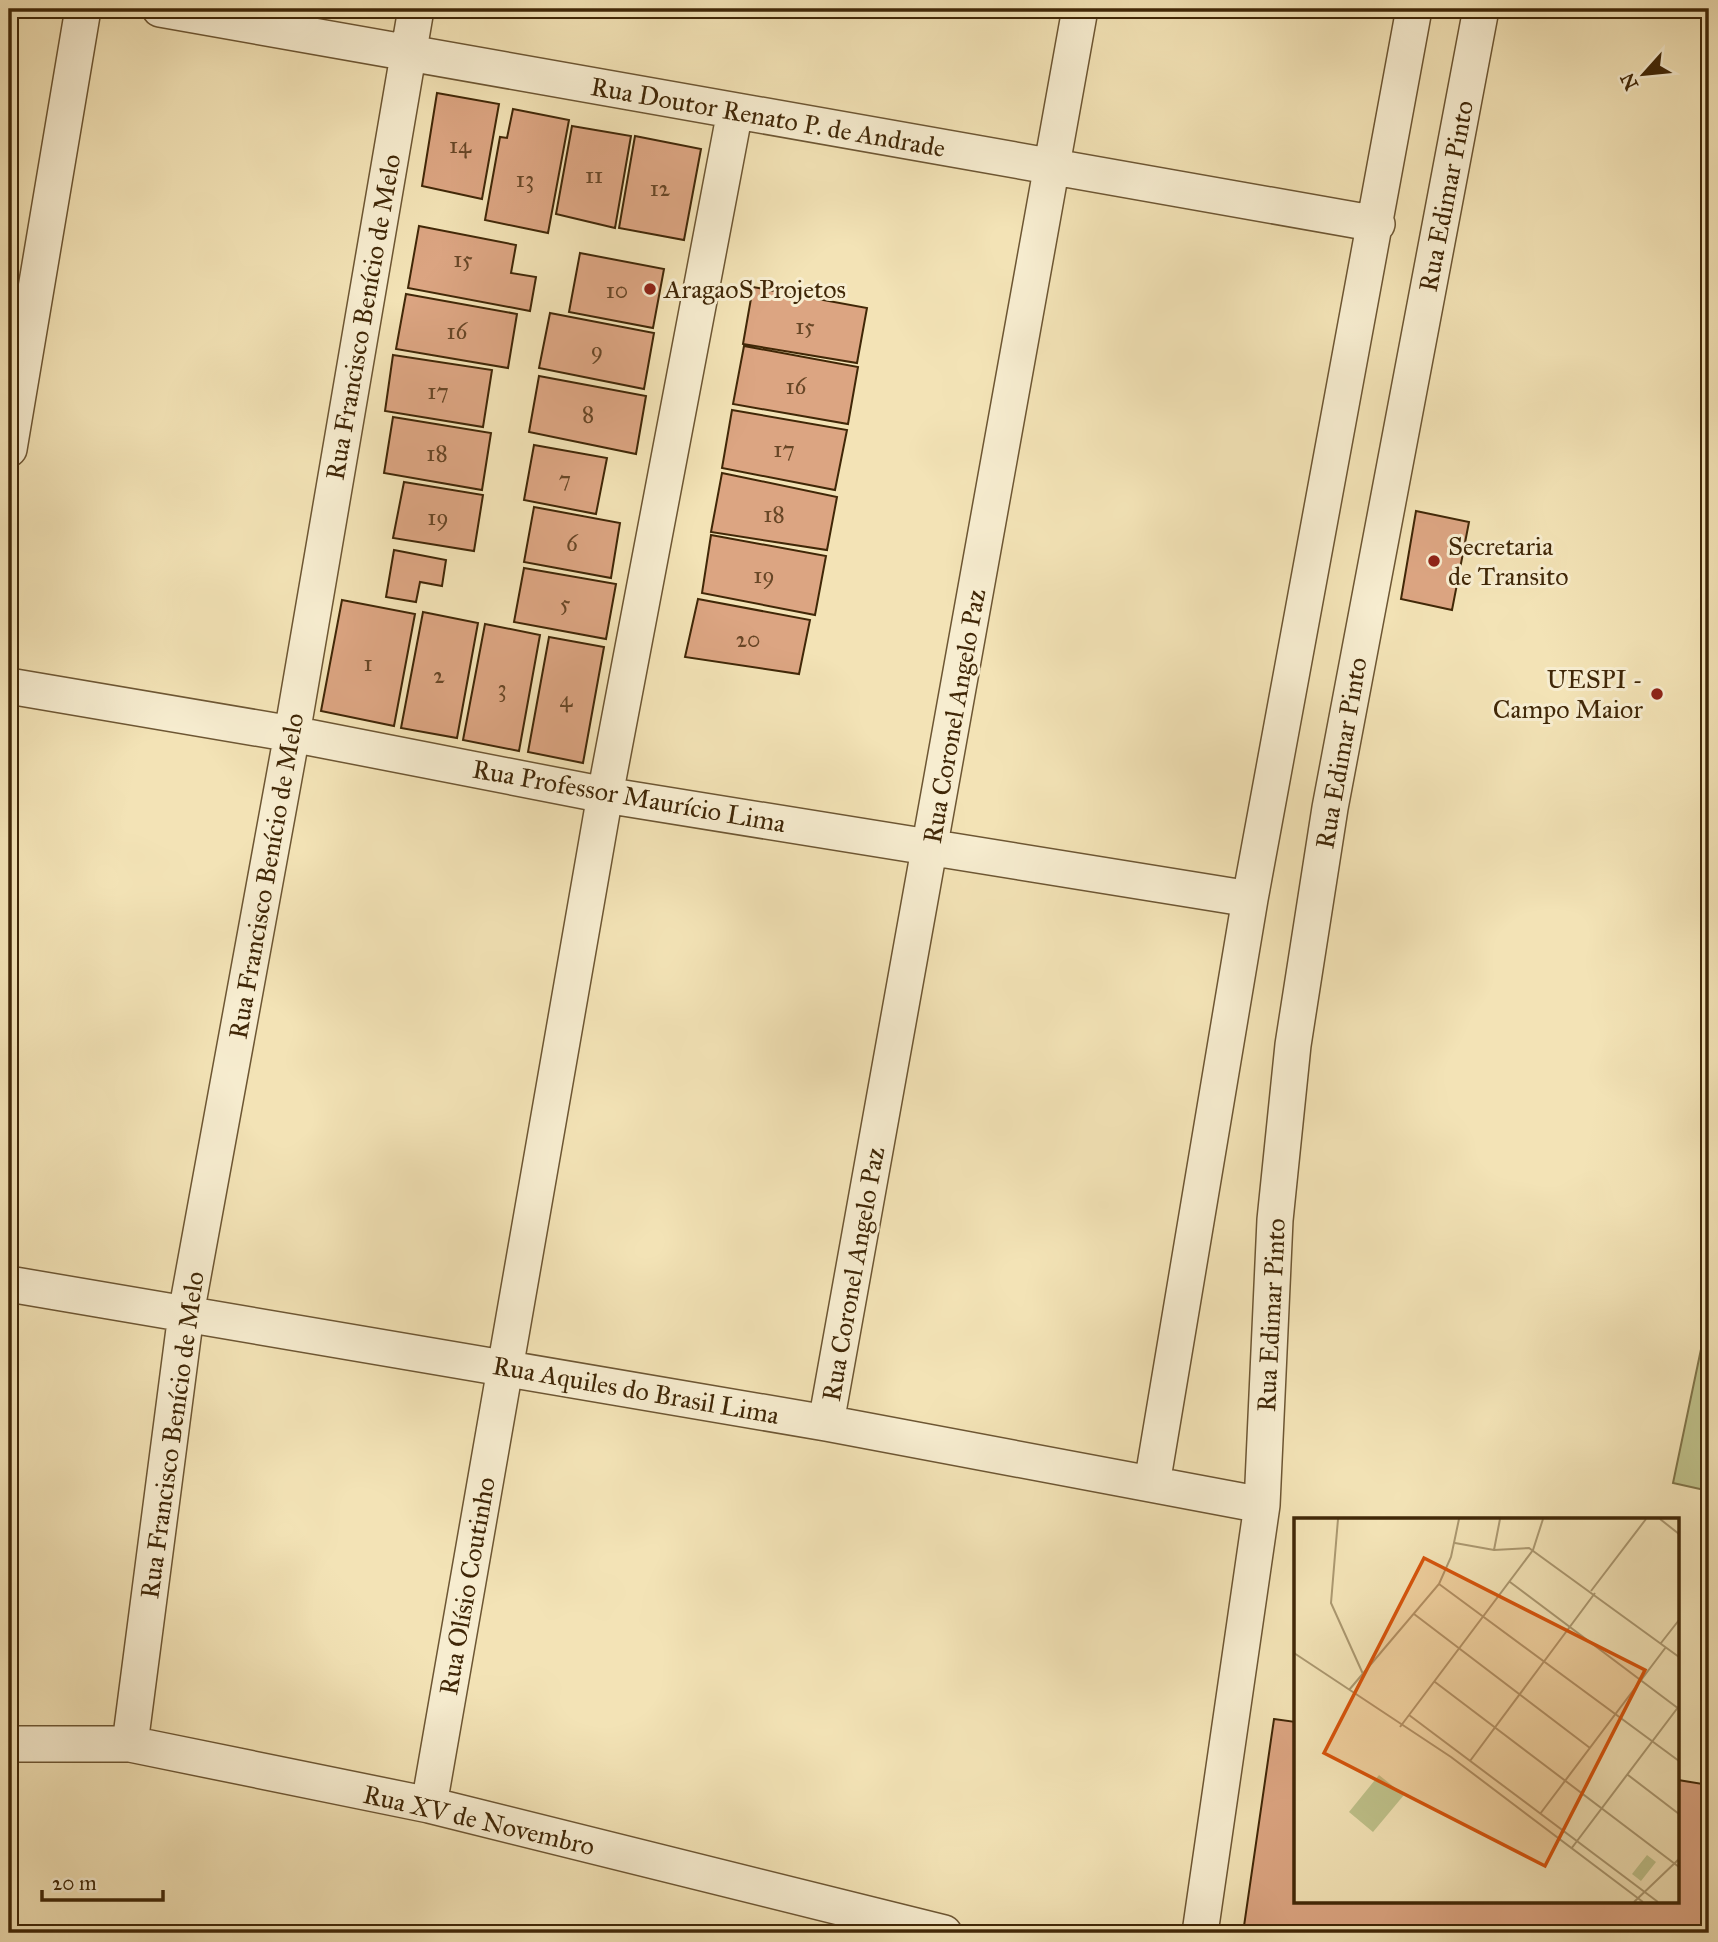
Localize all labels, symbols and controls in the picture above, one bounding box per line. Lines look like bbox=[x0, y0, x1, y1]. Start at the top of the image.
north arrow bbox=[1610, 38, 1680, 108]
text: N bbox=[1615, 69, 1643, 94]
street label: Rua Doutor Renato P. de Andrade bbox=[588, 70, 948, 164]
street label: Rua Edimar Pinto bbox=[1412, 98, 1480, 294]
house number: 14 bbox=[449, 131, 472, 159]
street label: Rua Francisco Benício de Melo bbox=[319, 152, 407, 482]
house number: 11 bbox=[585, 161, 603, 189]
house number: 13 bbox=[516, 165, 534, 193]
house number: 12 bbox=[650, 174, 671, 202]
house number: 15 bbox=[453, 245, 473, 273]
place label: AragaoS Projetos bbox=[663, 273, 846, 305]
house number: 10 bbox=[606, 276, 628, 304]
marker: AragaoS Projetos bbox=[642, 281, 658, 297]
house number: 15 bbox=[795, 312, 815, 340]
house number: 16 bbox=[447, 317, 469, 345]
house number: 9 bbox=[591, 336, 603, 364]
house number: 16 bbox=[786, 372, 808, 400]
house number: 17 bbox=[427, 377, 449, 405]
house number: 8 bbox=[582, 400, 594, 428]
house number: 17 bbox=[773, 435, 795, 463]
house number: 18 bbox=[426, 439, 448, 467]
house number: 7 bbox=[559, 465, 571, 493]
house number: 18 bbox=[763, 500, 785, 528]
house number: 19 bbox=[427, 503, 449, 531]
house number: 6 bbox=[566, 529, 579, 557]
place label: Secretaria de Transito bbox=[1448, 530, 1568, 592]
marker: Secretaria de Transito bbox=[1426, 553, 1442, 569]
house number: 19 bbox=[753, 561, 775, 589]
street label: Rua Coronel Angelo Paz bbox=[916, 586, 992, 846]
house number: 5 bbox=[560, 589, 571, 617]
house number: 20 bbox=[736, 625, 760, 653]
house number: 1 bbox=[363, 649, 373, 677]
street label: Rua Edimar Pinto bbox=[1308, 655, 1374, 851]
house number: 2 bbox=[433, 661, 445, 689]
place label: UESPI - Campo Maior bbox=[1493, 663, 1643, 725]
house number: 3 bbox=[497, 674, 507, 702]
house number: 4 bbox=[560, 685, 574, 713]
marker: UESPI - Campo Maior bbox=[1649, 686, 1665, 702]
street label: Rua Francisco Benício de Melo bbox=[222, 711, 310, 1041]
street label: Rua Professor Maurício Lima bbox=[470, 753, 788, 839]
street label: Rua Coronel Angelo Paz bbox=[815, 1144, 891, 1404]
street label: Rua Edimar Pinto bbox=[1250, 1217, 1292, 1413]
street label: Rua Francisco Benício de Melo bbox=[133, 1269, 211, 1601]
street label: Rua Aquiles do Brasil Lima bbox=[490, 1349, 782, 1431]
street label: Rua Olísio Coutinho bbox=[432, 1474, 502, 1698]
inset map bbox=[1294, 1518, 1680, 1904]
street label: Rua XV de Novembro bbox=[360, 1778, 598, 1862]
scale bar bbox=[42, 1858, 163, 1902]
text: 20 m bbox=[52, 1870, 97, 1896]

